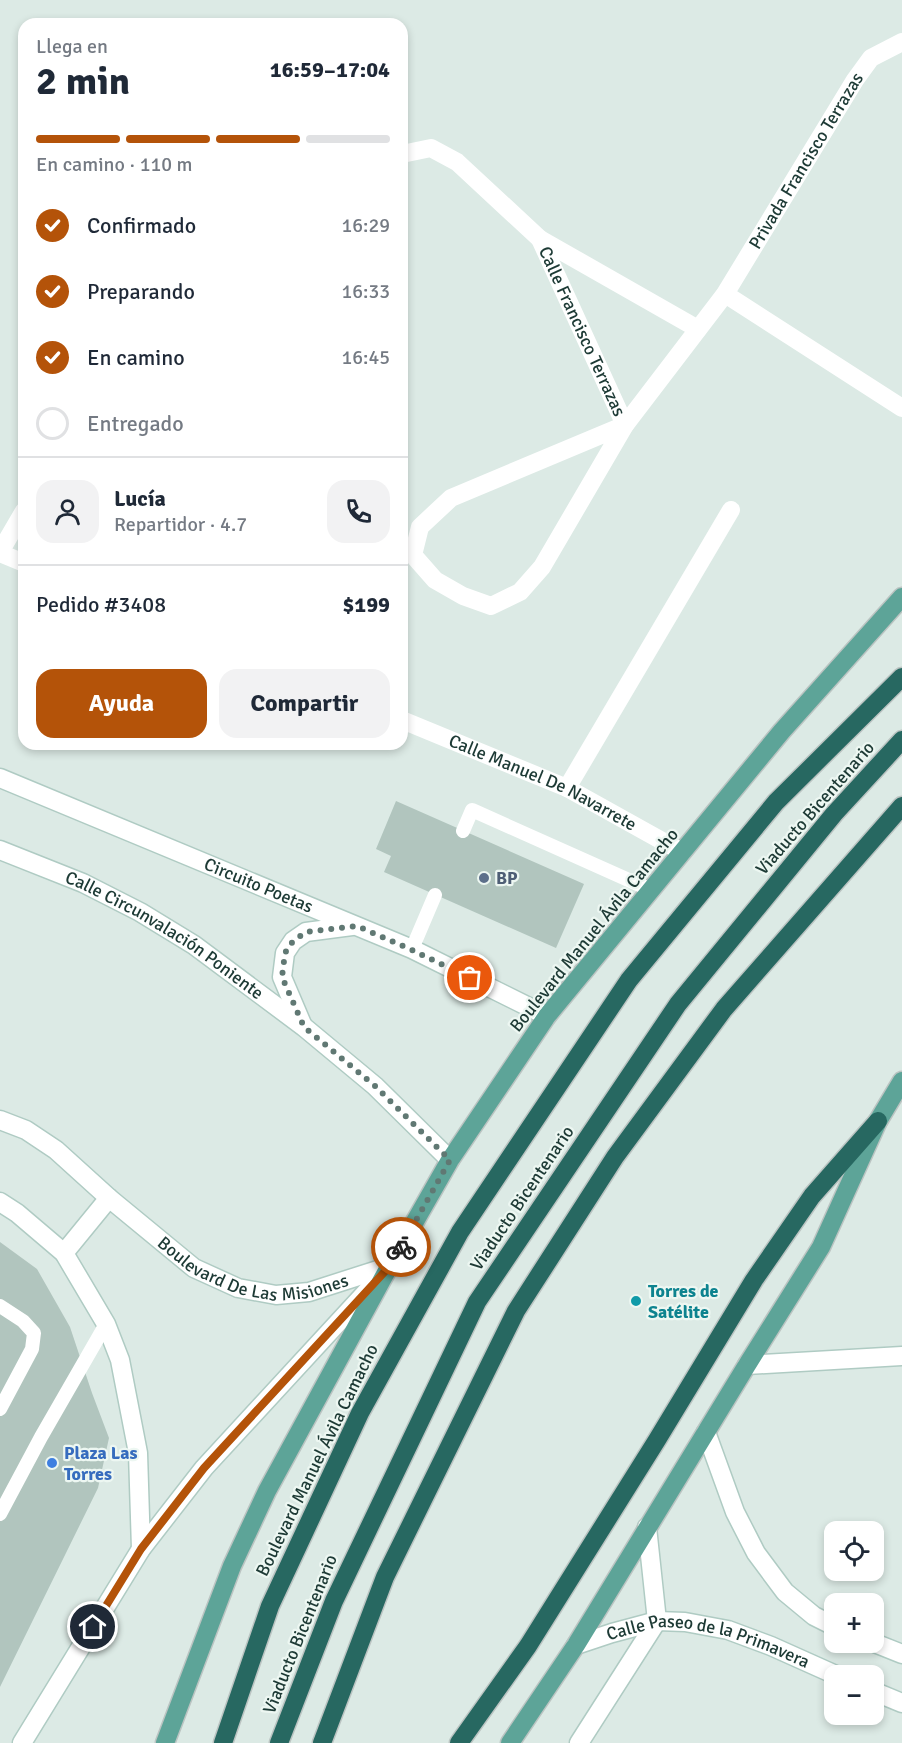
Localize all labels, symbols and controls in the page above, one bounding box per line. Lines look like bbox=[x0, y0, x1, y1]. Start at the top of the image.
text: Llega en bbox=[36, 34, 108, 59]
text: 16:59–17:04 bbox=[270, 56, 390, 83]
text: 2 min bbox=[36, 57, 130, 105]
street label: Privada Francisco Terrazas bbox=[744, 68, 868, 253]
text: En camino · 110 m bbox=[36, 152, 193, 177]
icon: check bbox=[36, 209, 69, 242]
text: Confirmado bbox=[87, 212, 196, 239]
text: 16:29 bbox=[341, 213, 390, 238]
street label: Calle Francisco Terrazas bbox=[534, 243, 631, 420]
icon: check bbox=[36, 275, 69, 308]
text: Preparando bbox=[87, 278, 195, 305]
text: 16:33 bbox=[341, 279, 390, 304]
icon: check bbox=[36, 341, 69, 374]
text: En camino bbox=[87, 344, 185, 371]
text: 16:45 bbox=[341, 345, 390, 370]
text: Entregado bbox=[87, 410, 184, 437]
button: person bbox=[36, 480, 99, 543]
button: phone bbox=[327, 480, 390, 543]
text: Lucía bbox=[114, 485, 166, 512]
text: Repartidor · 4.7 bbox=[114, 512, 247, 537]
text: Pedido #3408 bbox=[36, 591, 166, 618]
text: $199 bbox=[342, 591, 390, 618]
button: Ayuda bbox=[36, 669, 207, 738]
button: Compartir bbox=[219, 669, 390, 738]
street label: Calle Manuel De Navarrete bbox=[446, 729, 640, 836]
street label: Viaducto Bicentenario bbox=[751, 737, 879, 879]
street label: Boulevard Manuel Ávila Camacho bbox=[505, 824, 683, 1036]
street label: Circuito Poetas bbox=[201, 853, 317, 918]
street label: Calle Circunvalación Poniente bbox=[62, 866, 268, 1004]
place label: BP bbox=[496, 867, 518, 889]
marker: BP bbox=[477, 871, 491, 885]
pin bbox=[444, 952, 495, 1003]
icon: bag bbox=[453, 961, 486, 994]
street label: Viaducto Bicentenario bbox=[465, 1121, 579, 1275]
courier bbox=[371, 1217, 431, 1277]
icon: bike bbox=[385, 1231, 418, 1264]
street label: Boulevard De Las Misiones bbox=[153, 1232, 351, 1306]
place label: Torres de Satélite bbox=[648, 1280, 719, 1323]
marker: Torres de Satélite bbox=[629, 1294, 643, 1308]
street label: Boulevard Manuel Ávila Camacho bbox=[251, 1340, 383, 1580]
place label: Plaza Las Torres bbox=[64, 1442, 137, 1485]
marker: Plaza Las Torres bbox=[45, 1456, 59, 1470]
map controls bbox=[824, 1521, 884, 1725]
button: locate bbox=[824, 1521, 884, 1581]
street label: Viaducto Bicentenario bbox=[258, 1551, 342, 1717]
button: + bbox=[824, 1593, 884, 1653]
pin bbox=[67, 1601, 118, 1652]
icon: home bbox=[76, 1610, 109, 1643]
street label: Calle Paseo de la Primavera bbox=[603, 1610, 813, 1673]
button: − bbox=[824, 1665, 884, 1725]

